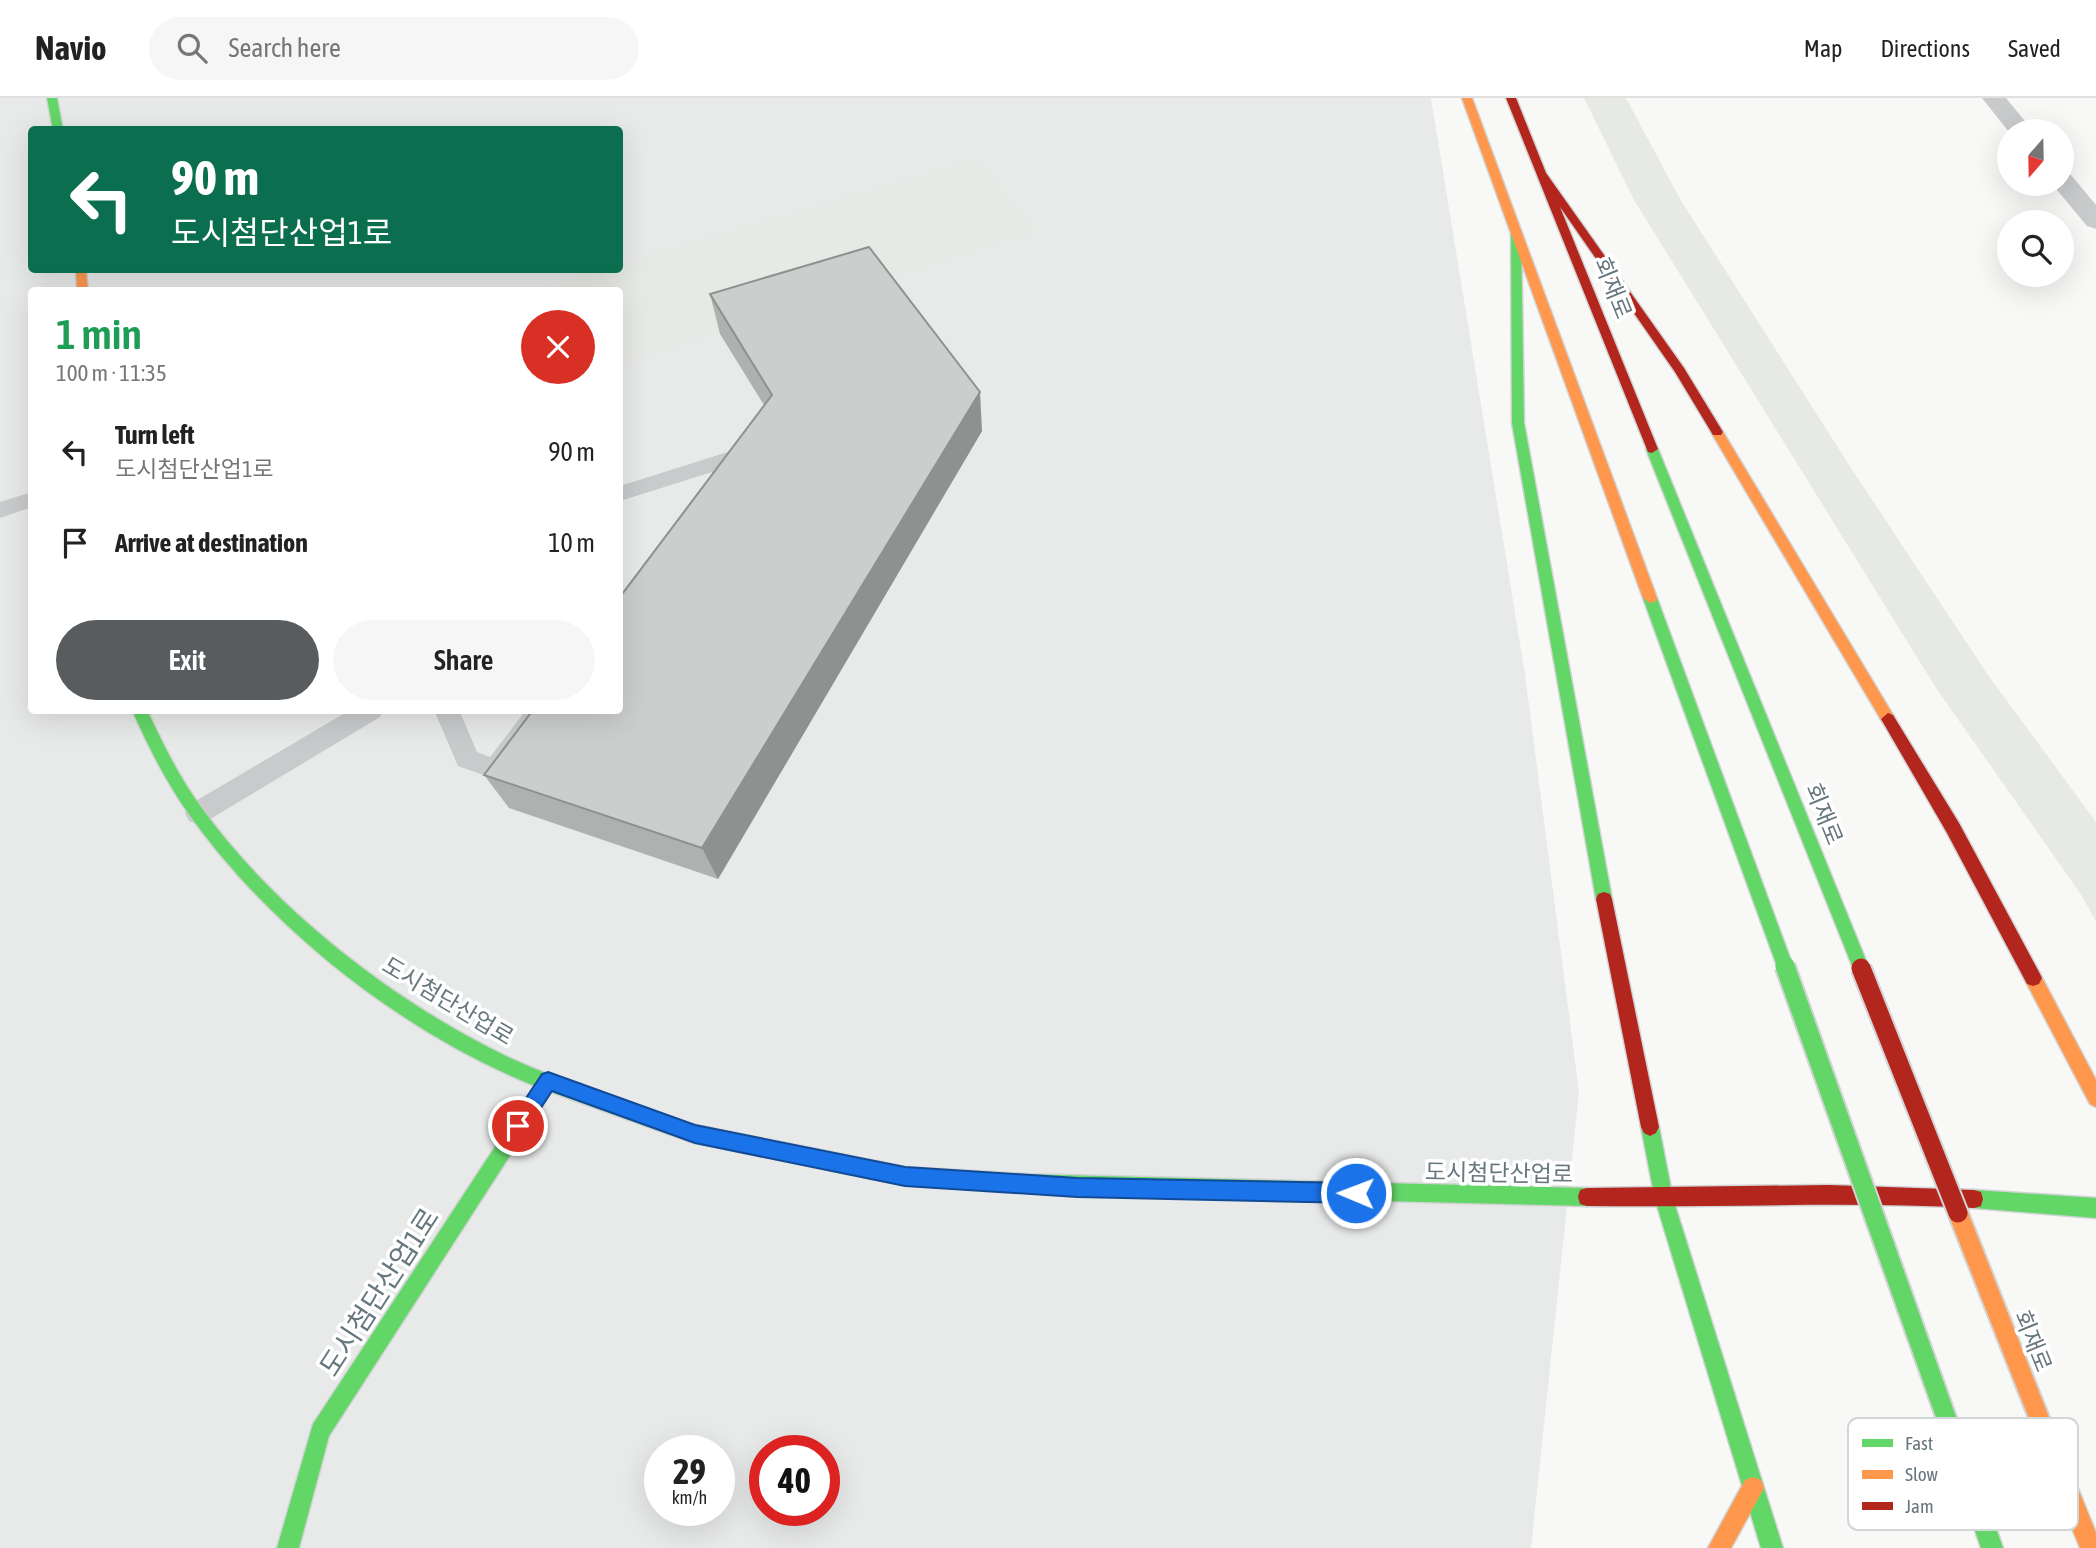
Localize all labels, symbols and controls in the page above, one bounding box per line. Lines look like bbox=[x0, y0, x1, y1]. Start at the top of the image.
search box bbox=[149, 17, 639, 80]
text: Navio bbox=[35, 29, 107, 67]
icon: search bbox=[173, 29, 211, 67]
text: Search here bbox=[229, 33, 341, 63]
text: Map bbox=[1804, 35, 1842, 62]
text: Directions bbox=[1880, 35, 1970, 62]
text: Saved bbox=[2008, 35, 2061, 62]
north arrow bbox=[1997, 119, 2074, 196]
map controls bbox=[1997, 119, 2074, 287]
text: 90 m bbox=[171, 149, 259, 205]
icon: left bbox=[56, 154, 147, 245]
button: search bbox=[1997, 210, 2074, 287]
text: 도시첨단산업1로 bbox=[171, 214, 392, 251]
street label: 회재로 bbox=[1589, 254, 1637, 322]
text: 1 min bbox=[56, 310, 142, 358]
button: close bbox=[521, 310, 595, 384]
text: 100 m · 11:35 bbox=[56, 360, 167, 386]
text: Turn left bbox=[115, 420, 195, 450]
icon: left bbox=[56, 433, 94, 471]
text: 90 m bbox=[548, 437, 595, 467]
text: 도시첨단산업1로 bbox=[115, 456, 274, 482]
icon: arrive bbox=[56, 524, 94, 562]
text: Arrive at destination bbox=[115, 528, 308, 558]
text: 10 m bbox=[548, 528, 595, 558]
button: Exit bbox=[56, 620, 319, 700]
button: Share bbox=[333, 620, 595, 700]
street label: 회재로 bbox=[1800, 780, 1848, 848]
street label: 도시첨단산업로 bbox=[378, 952, 518, 1050]
pin bbox=[488, 1096, 548, 1156]
icon: arrive bbox=[499, 1107, 537, 1145]
position arrow bbox=[1319, 1156, 1393, 1230]
street label: 도시첨단산업로 bbox=[1425, 1159, 1573, 1187]
street label: 도시첨단산업1로 bbox=[313, 1202, 445, 1382]
street label: 회재로 bbox=[2009, 1307, 2057, 1375]
legend bbox=[1848, 1418, 2078, 1530]
text: Fast bbox=[1905, 1432, 1933, 1454]
speed limit sign: 40 bbox=[749, 1435, 840, 1526]
text: 29 bbox=[673, 1451, 706, 1491]
text: Slow bbox=[1905, 1463, 1939, 1485]
text: km/h bbox=[672, 1487, 707, 1508]
text: Jam bbox=[1905, 1495, 1934, 1517]

